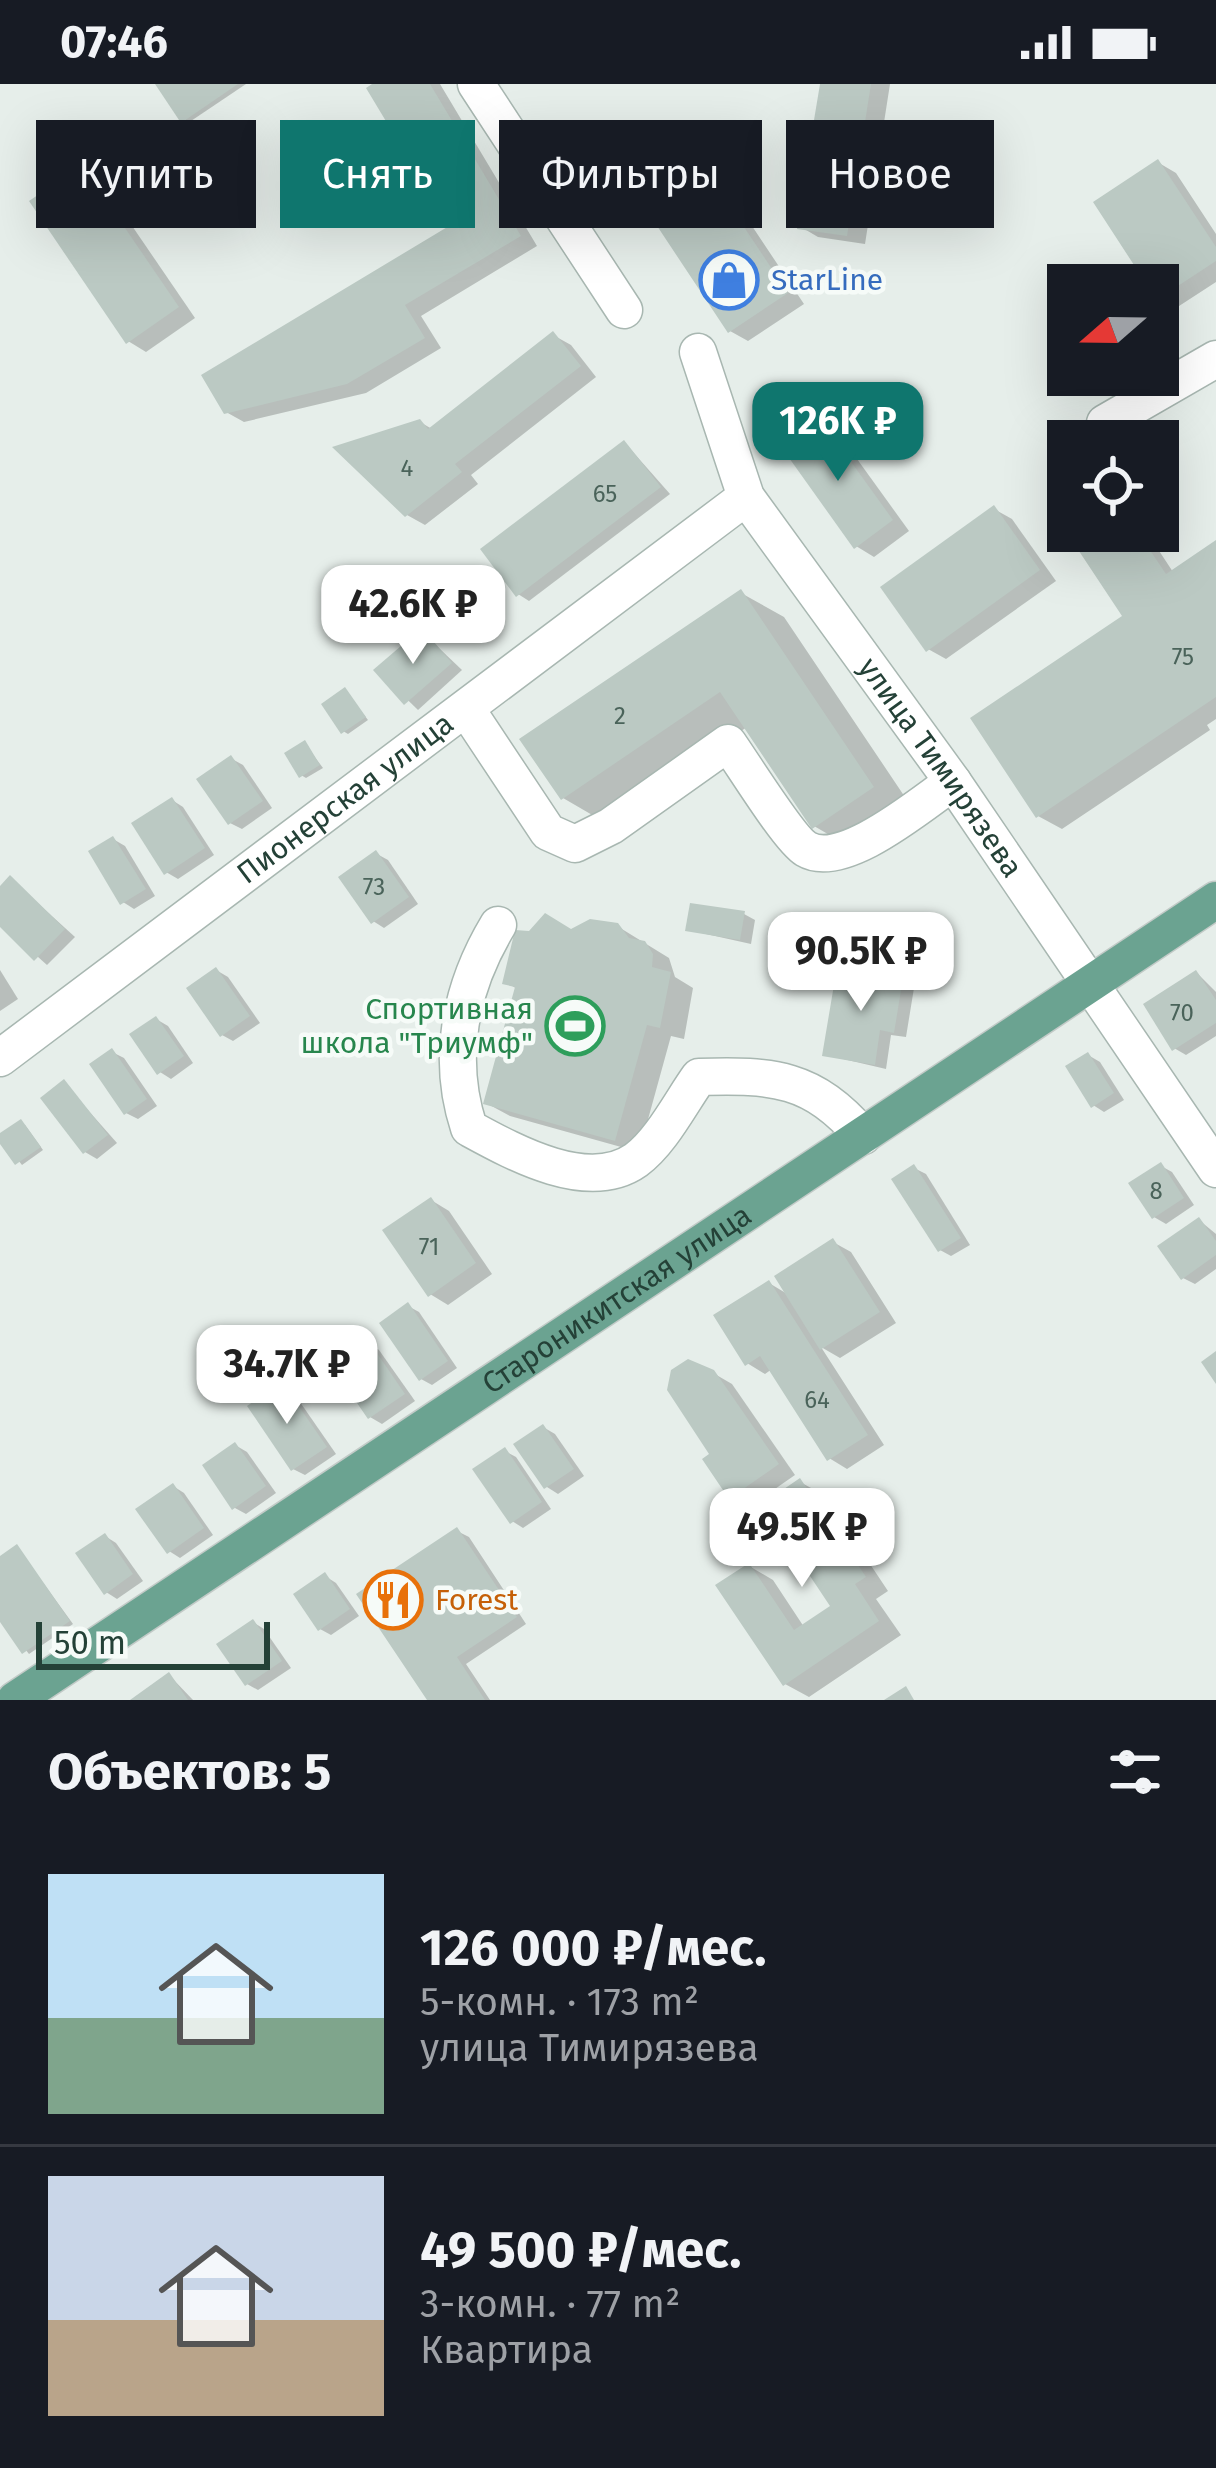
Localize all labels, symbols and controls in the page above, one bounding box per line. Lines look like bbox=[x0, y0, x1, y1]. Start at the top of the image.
text: 07:46 bbox=[60, 15, 168, 69]
chip: Купить bbox=[36, 120, 256, 228]
chip: Снять bbox=[280, 120, 475, 228]
chip: Фильтры bbox=[499, 120, 762, 228]
chip: Новое bbox=[786, 120, 994, 228]
shop icon: StarLine bbox=[698, 249, 760, 311]
place label: StarLine bbox=[771, 262, 883, 298]
north arrow bbox=[1047, 264, 1179, 396]
map controls bbox=[1047, 264, 1179, 552]
pin: 126K ₽ bbox=[740, 382, 936, 484]
text: 126K ₽ bbox=[779, 398, 897, 444]
button: locate bbox=[1047, 420, 1179, 552]
house number: 4 bbox=[401, 454, 414, 482]
house number: 65 bbox=[593, 480, 617, 508]
pin: 42.6K ₽ bbox=[302, 565, 524, 667]
text: 42.6K ₽ bbox=[348, 581, 478, 627]
house number: 75 bbox=[1172, 643, 1194, 671]
street label: улица Тимирязева bbox=[851, 651, 1030, 884]
house number: 2 bbox=[614, 702, 626, 730]
street label: Пионерская улица bbox=[230, 705, 461, 891]
house number: 73 bbox=[363, 873, 385, 901]
pin: 90.5K ₽ bbox=[750, 912, 972, 1014]
text: 90.5K ₽ bbox=[795, 928, 927, 974]
place label: Спортивная школа "Триумф" bbox=[301, 991, 533, 1061]
sports icon: Спортивная школа "Триумф" bbox=[544, 995, 606, 1057]
house number: 70 bbox=[1170, 999, 1194, 1027]
house number: 8 bbox=[1149, 1177, 1163, 1205]
street label: Староникитская улица bbox=[476, 1197, 758, 1402]
house number: 71 bbox=[419, 1233, 439, 1261]
pin: 34.7K ₽ bbox=[176, 1325, 398, 1427]
text: 34.7K ₽ bbox=[224, 1341, 350, 1387]
house number: 64 bbox=[804, 1386, 830, 1414]
pin: 49.5K ₽ bbox=[691, 1488, 913, 1590]
text: 49.5K ₽ bbox=[737, 1504, 867, 1550]
restaurant icon: Forest bbox=[362, 1569, 424, 1631]
place label: Forest bbox=[435, 1582, 518, 1618]
scale bar bbox=[36, 1616, 270, 1669]
text: 50 m bbox=[54, 1623, 126, 1663]
icon: filters bbox=[1102, 1739, 1168, 1805]
text: Объектов: 5 bbox=[48, 1741, 331, 1803]
text: 126 000 ₽/мес. bbox=[420, 1917, 766, 1979]
icon: home bbox=[144, 1922, 288, 2066]
text: 5-комн. · 173 m² bbox=[420, 1979, 699, 2025]
text: улица Тимирязева bbox=[420, 2025, 759, 2071]
text: 49 500 ₽/мес. bbox=[420, 2219, 741, 2281]
icon: home bbox=[144, 2224, 288, 2368]
text: 3-комн. · 77 m² bbox=[420, 2281, 680, 2327]
text: Квартира bbox=[420, 2327, 593, 2373]

